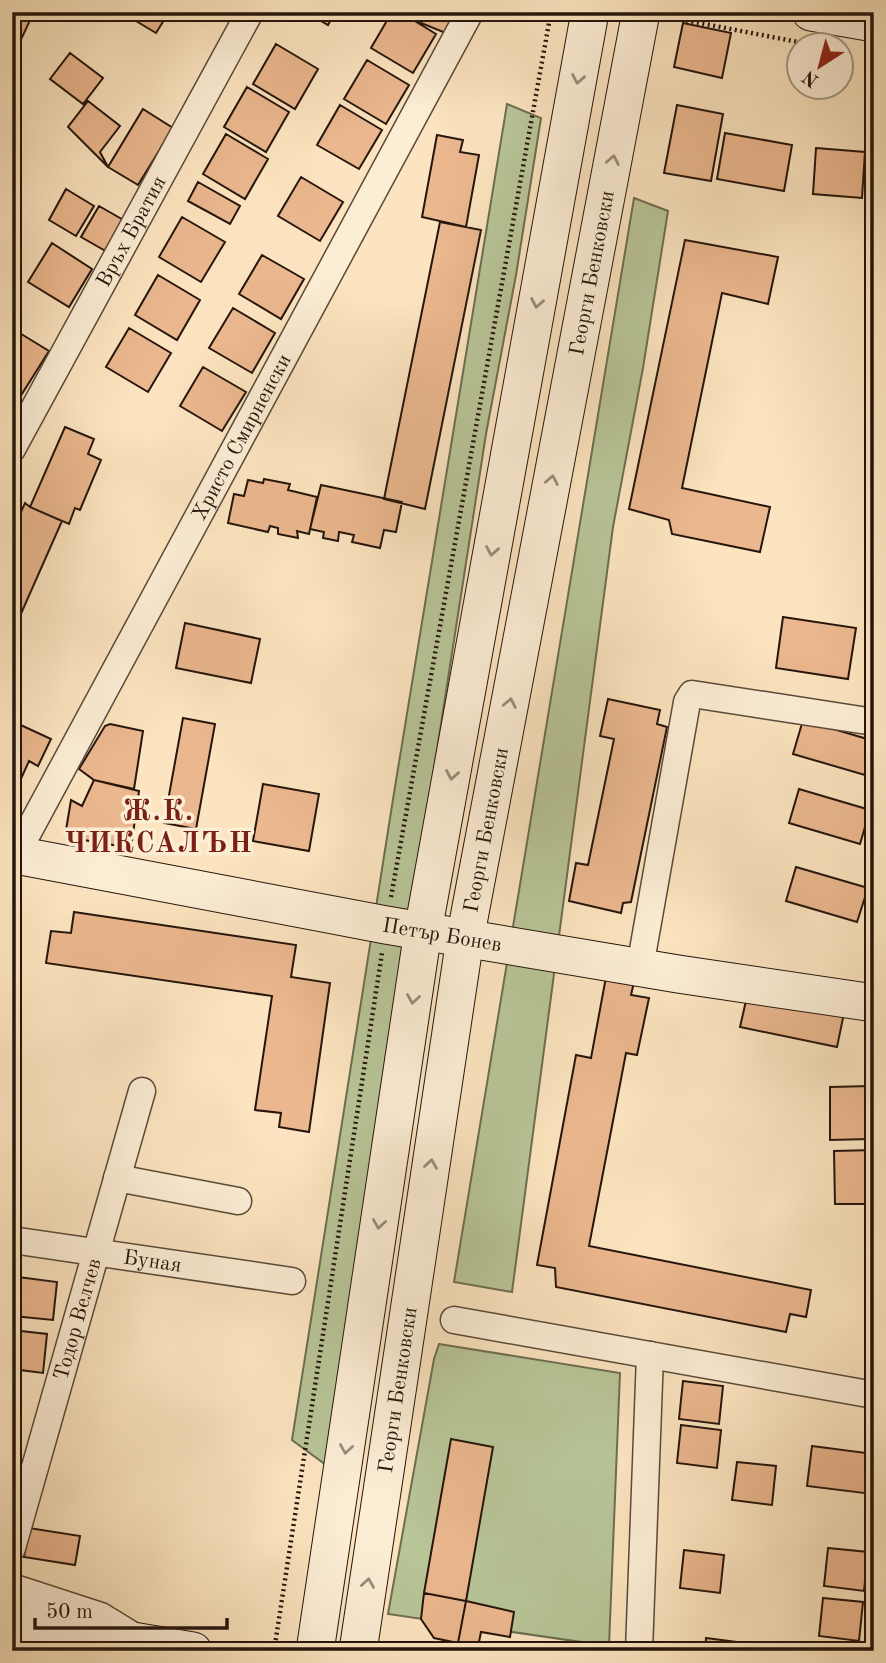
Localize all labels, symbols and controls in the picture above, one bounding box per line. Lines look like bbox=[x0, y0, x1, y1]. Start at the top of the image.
north arrow bbox=[784, 32, 854, 102]
text: N bbox=[800, 65, 823, 90]
one-way arrow bbox=[571, 73, 586, 85]
one-way arrow bbox=[605, 154, 620, 166]
street label: Връх Братия bbox=[93, 173, 171, 291]
street label: Георги Бенковски bbox=[567, 189, 619, 357]
one-way arrow bbox=[530, 297, 545, 309]
street label: Христо Смирненски bbox=[189, 351, 296, 524]
one-way arrow bbox=[544, 474, 559, 486]
one-way arrow bbox=[485, 545, 500, 557]
one-way arrow bbox=[501, 697, 516, 709]
street label: Георги Бенковски bbox=[461, 746, 513, 915]
one-way arrow bbox=[445, 769, 460, 781]
district label: Ж.К. ЧИКСАЛЪН bbox=[64, 798, 254, 859]
street label: Петър Бонев bbox=[381, 916, 503, 956]
one-way arrow bbox=[406, 993, 421, 1005]
one-way arrow bbox=[423, 1159, 438, 1170]
one-way arrow bbox=[372, 1218, 387, 1230]
street label: Буная bbox=[122, 1247, 183, 1277]
street label: Тодор Велчев bbox=[51, 1256, 106, 1383]
street label: Георги Бенковски bbox=[376, 1306, 422, 1475]
one-way arrow bbox=[338, 1443, 353, 1455]
one-way arrow bbox=[361, 1577, 376, 1589]
scale bar bbox=[35, 1586, 228, 1630]
text: 50 m bbox=[46, 1602, 93, 1623]

